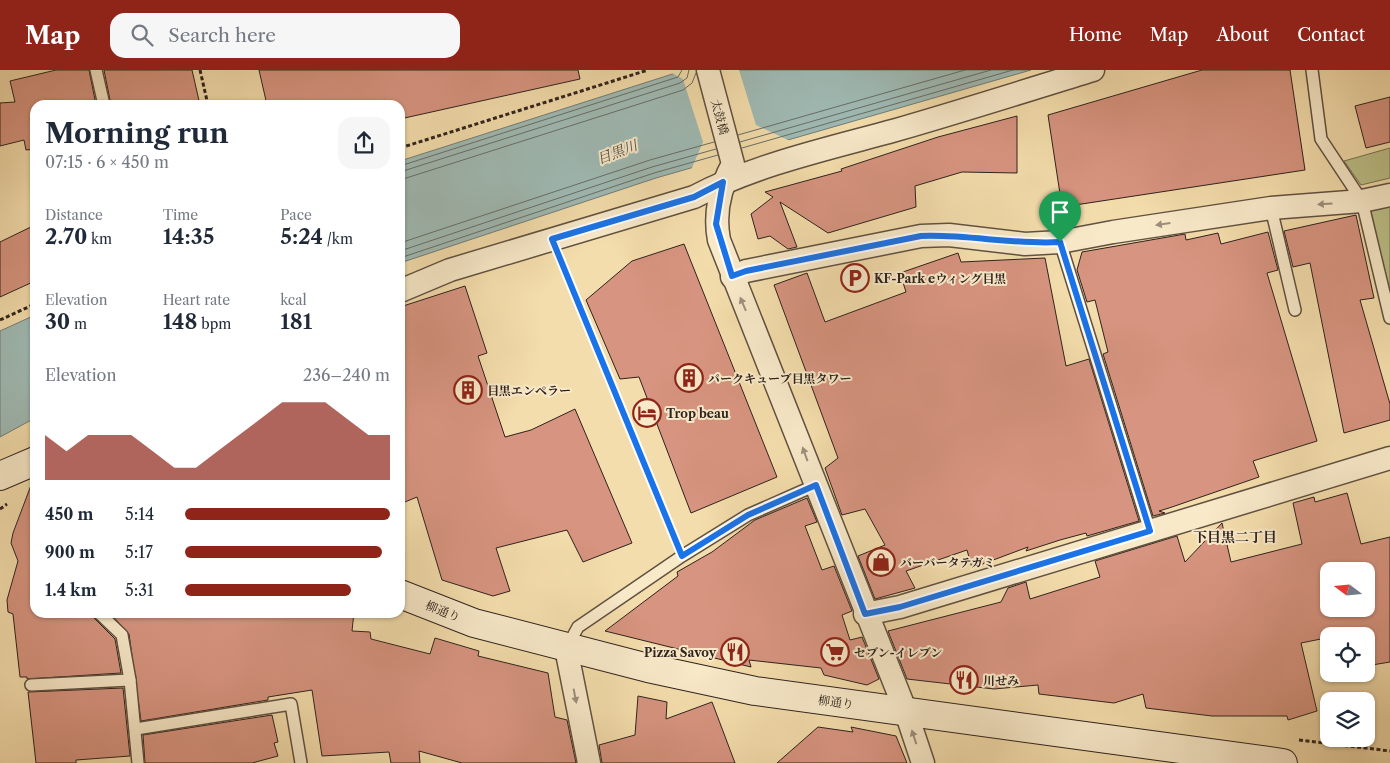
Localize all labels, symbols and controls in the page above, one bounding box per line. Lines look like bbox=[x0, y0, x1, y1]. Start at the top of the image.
search box bbox=[110, 13, 460, 58]
text: Map bbox=[25, 21, 80, 50]
icon: search bbox=[128, 21, 156, 49]
text: Search here bbox=[168, 24, 276, 47]
text: Home bbox=[1069, 24, 1122, 46]
text: Map bbox=[1150, 24, 1188, 46]
text: About bbox=[1216, 24, 1269, 46]
text: Contact bbox=[1297, 24, 1365, 46]
street label: 太鼓橋 bbox=[708, 98, 732, 136]
text: Morning run bbox=[45, 116, 229, 150]
button: share bbox=[338, 117, 390, 169]
water label: 目黒川 bbox=[594, 135, 642, 168]
text: 07:15 · 6 × 450 m bbox=[45, 152, 169, 172]
pin bbox=[1039, 191, 1081, 242]
icon: arrive bbox=[1046, 198, 1074, 226]
one-way arrow bbox=[1316, 201, 1332, 209]
text: Distance bbox=[45, 206, 103, 224]
text: Time bbox=[163, 206, 198, 224]
text: Pace bbox=[280, 206, 312, 224]
one-way arrow bbox=[1155, 220, 1171, 228]
text: 2.70 bbox=[45, 224, 87, 249]
text: 14:35 bbox=[163, 224, 214, 249]
text: 5:24 bbox=[280, 224, 323, 249]
text: km bbox=[87, 230, 112, 248]
text: /km bbox=[323, 230, 353, 248]
parking icon: KF-Park eウィング目黒 bbox=[840, 263, 870, 293]
place label: KF-Park eウィング目黒 bbox=[874, 271, 1006, 286]
text: Elevation bbox=[45, 291, 108, 309]
text: Heart rate bbox=[163, 291, 230, 309]
text: kcal bbox=[280, 291, 307, 309]
one-way arrow bbox=[739, 296, 747, 311]
text: 30 bbox=[45, 309, 70, 334]
text: 148 bbox=[163, 309, 197, 334]
text: 181 bbox=[280, 309, 312, 334]
text: m bbox=[70, 315, 87, 333]
text: bpm bbox=[197, 315, 231, 333]
building icon: パークキューブ目黒タワー bbox=[674, 363, 704, 393]
text: Elevation bbox=[45, 365, 116, 385]
text: 236–240 m bbox=[303, 365, 390, 385]
place label: パークキューブ目黒タワー bbox=[708, 371, 851, 386]
building icon: 目黒エンペラー bbox=[453, 375, 483, 405]
place label: 目黒エンペラー bbox=[487, 383, 571, 398]
hotel icon: Trop beau bbox=[632, 398, 662, 428]
place label: Trop beau bbox=[666, 406, 729, 421]
one-way arrow bbox=[801, 447, 808, 462]
text: 450 m bbox=[45, 504, 93, 524]
text: 5:14 bbox=[125, 504, 154, 524]
district label: 下目黒二丁目 bbox=[1193, 528, 1277, 546]
text: 900 m bbox=[45, 542, 95, 562]
text: 5:17 bbox=[125, 542, 153, 562]
shop icon: バーバータテガミ bbox=[866, 547, 896, 577]
place label: バーバータテガミ bbox=[900, 555, 995, 570]
north arrow bbox=[1320, 562, 1375, 618]
map controls bbox=[1320, 562, 1375, 747]
text: 1.4 km bbox=[45, 580, 97, 600]
text: 5:31 bbox=[125, 580, 154, 600]
street label: 柳通り bbox=[423, 597, 463, 625]
button: locate bbox=[1320, 627, 1375, 682]
restaurant icon: Pizza Savoy bbox=[720, 637, 750, 667]
supermarket icon: セブン-イレブン bbox=[820, 637, 850, 667]
place label: Pizza Savoy bbox=[644, 645, 717, 660]
place label: セブン-イレブン bbox=[854, 645, 942, 660]
restaurant icon: 川せみ bbox=[949, 665, 979, 695]
place label: 川せみ bbox=[983, 673, 1019, 688]
one-way arrow bbox=[572, 688, 580, 704]
street label: 柳通り bbox=[817, 692, 855, 712]
button: layers bbox=[1320, 692, 1375, 747]
one-way arrow bbox=[910, 730, 917, 745]

